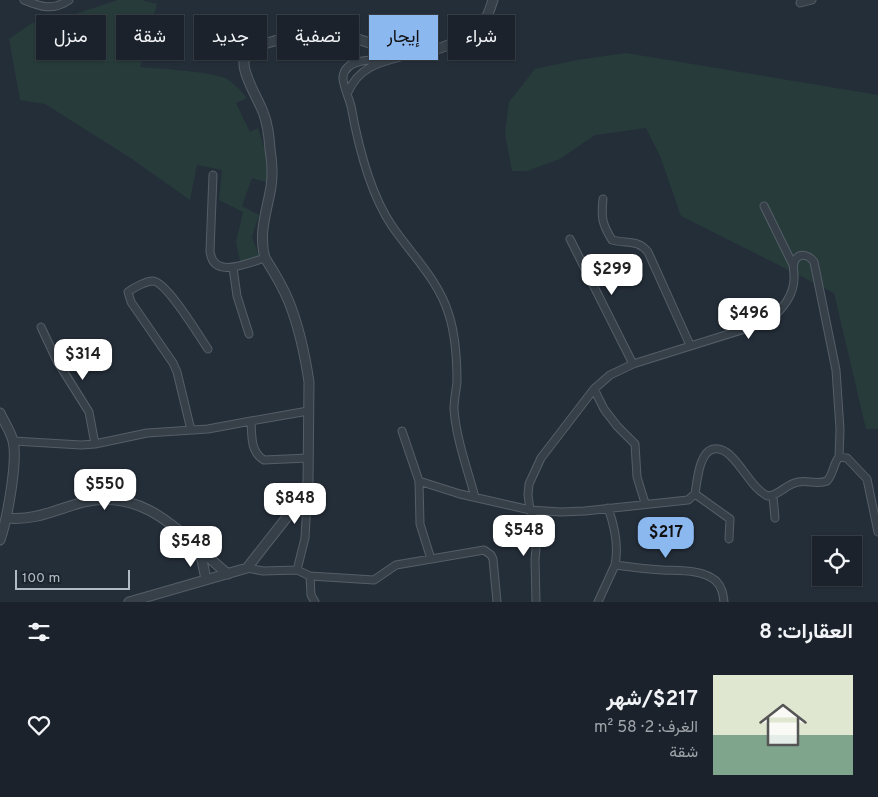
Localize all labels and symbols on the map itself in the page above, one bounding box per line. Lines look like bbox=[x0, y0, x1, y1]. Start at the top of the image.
pin: $299 bbox=[582, 254, 642, 296]
pin: $496 bbox=[719, 298, 779, 340]
pin: $314 bbox=[53, 338, 113, 381]
pin: $550 bbox=[75, 468, 135, 511]
pin: $848 bbox=[265, 482, 325, 525]
pin: $548 bbox=[494, 514, 554, 557]
pin: $217 bbox=[636, 516, 696, 559]
pin: $548 bbox=[161, 526, 221, 568]
scale bar bbox=[15, 567, 130, 590]

